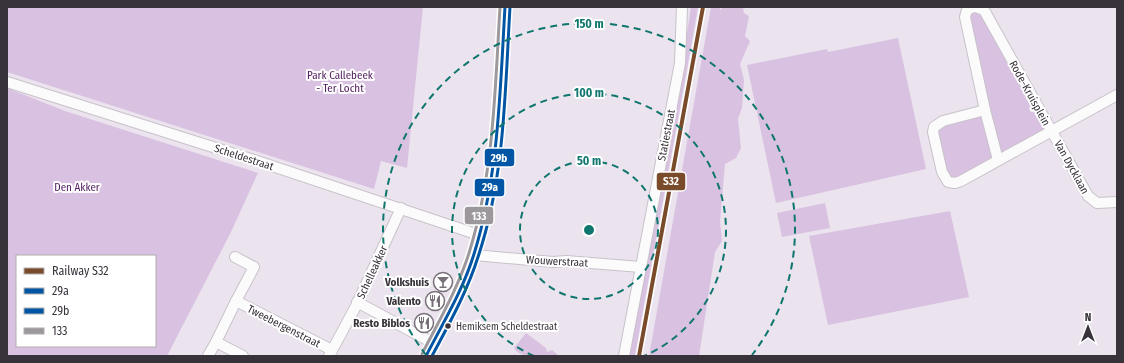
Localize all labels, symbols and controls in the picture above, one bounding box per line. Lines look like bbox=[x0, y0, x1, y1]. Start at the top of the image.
text: 150 m bbox=[574, 17, 604, 31]
street label: Rode-Kruisplein bbox=[1006, 58, 1053, 128]
park label: Park Callebeek - Ter Locht bbox=[307, 69, 374, 95]
text: 100 m bbox=[574, 86, 604, 100]
street label: Statiestraat bbox=[655, 108, 678, 162]
street label: Van Dycklaan bbox=[1051, 138, 1092, 196]
street label: Scheldestraat bbox=[212, 142, 276, 173]
line badge: 29b bbox=[484, 148, 515, 167]
text: 29b bbox=[490, 152, 507, 165]
text: 50 m bbox=[577, 154, 601, 168]
line badge: S32 bbox=[656, 172, 686, 191]
text: S32 bbox=[663, 175, 679, 188]
line badge: 29a bbox=[474, 178, 505, 197]
park label: Den Akker bbox=[54, 181, 100, 194]
text: 29a bbox=[481, 181, 499, 194]
line badge: 133 bbox=[464, 206, 494, 225]
text: 133 bbox=[471, 210, 487, 223]
centre of rings bbox=[582, 223, 596, 237]
street label: Schelleakker bbox=[354, 243, 391, 301]
street label: Wouwerstraat bbox=[526, 253, 589, 270]
legend bbox=[16, 255, 156, 347]
text: Railway S32 bbox=[52, 264, 109, 278]
bar icon: Volkshuis bbox=[432, 271, 454, 293]
place label: Volkshuis bbox=[384, 276, 429, 289]
text: 29a bbox=[52, 284, 69, 298]
restaurant icon: Valento bbox=[424, 290, 446, 312]
place label: Valento bbox=[385, 295, 421, 308]
street label: Tweebergenstraat bbox=[245, 302, 323, 351]
text: 29b bbox=[52, 304, 69, 318]
north arrow bbox=[1068, 307, 1108, 347]
text: N bbox=[1085, 311, 1091, 324]
restaurant icon: Resto Biblos bbox=[413, 312, 435, 334]
place label: Resto Biblos bbox=[353, 317, 410, 330]
marker: Hemiksem Scheldestraat bbox=[443, 321, 453, 331]
place label: Hemiksem Scheldestraat bbox=[456, 321, 558, 333]
text: 133 bbox=[52, 324, 68, 338]

